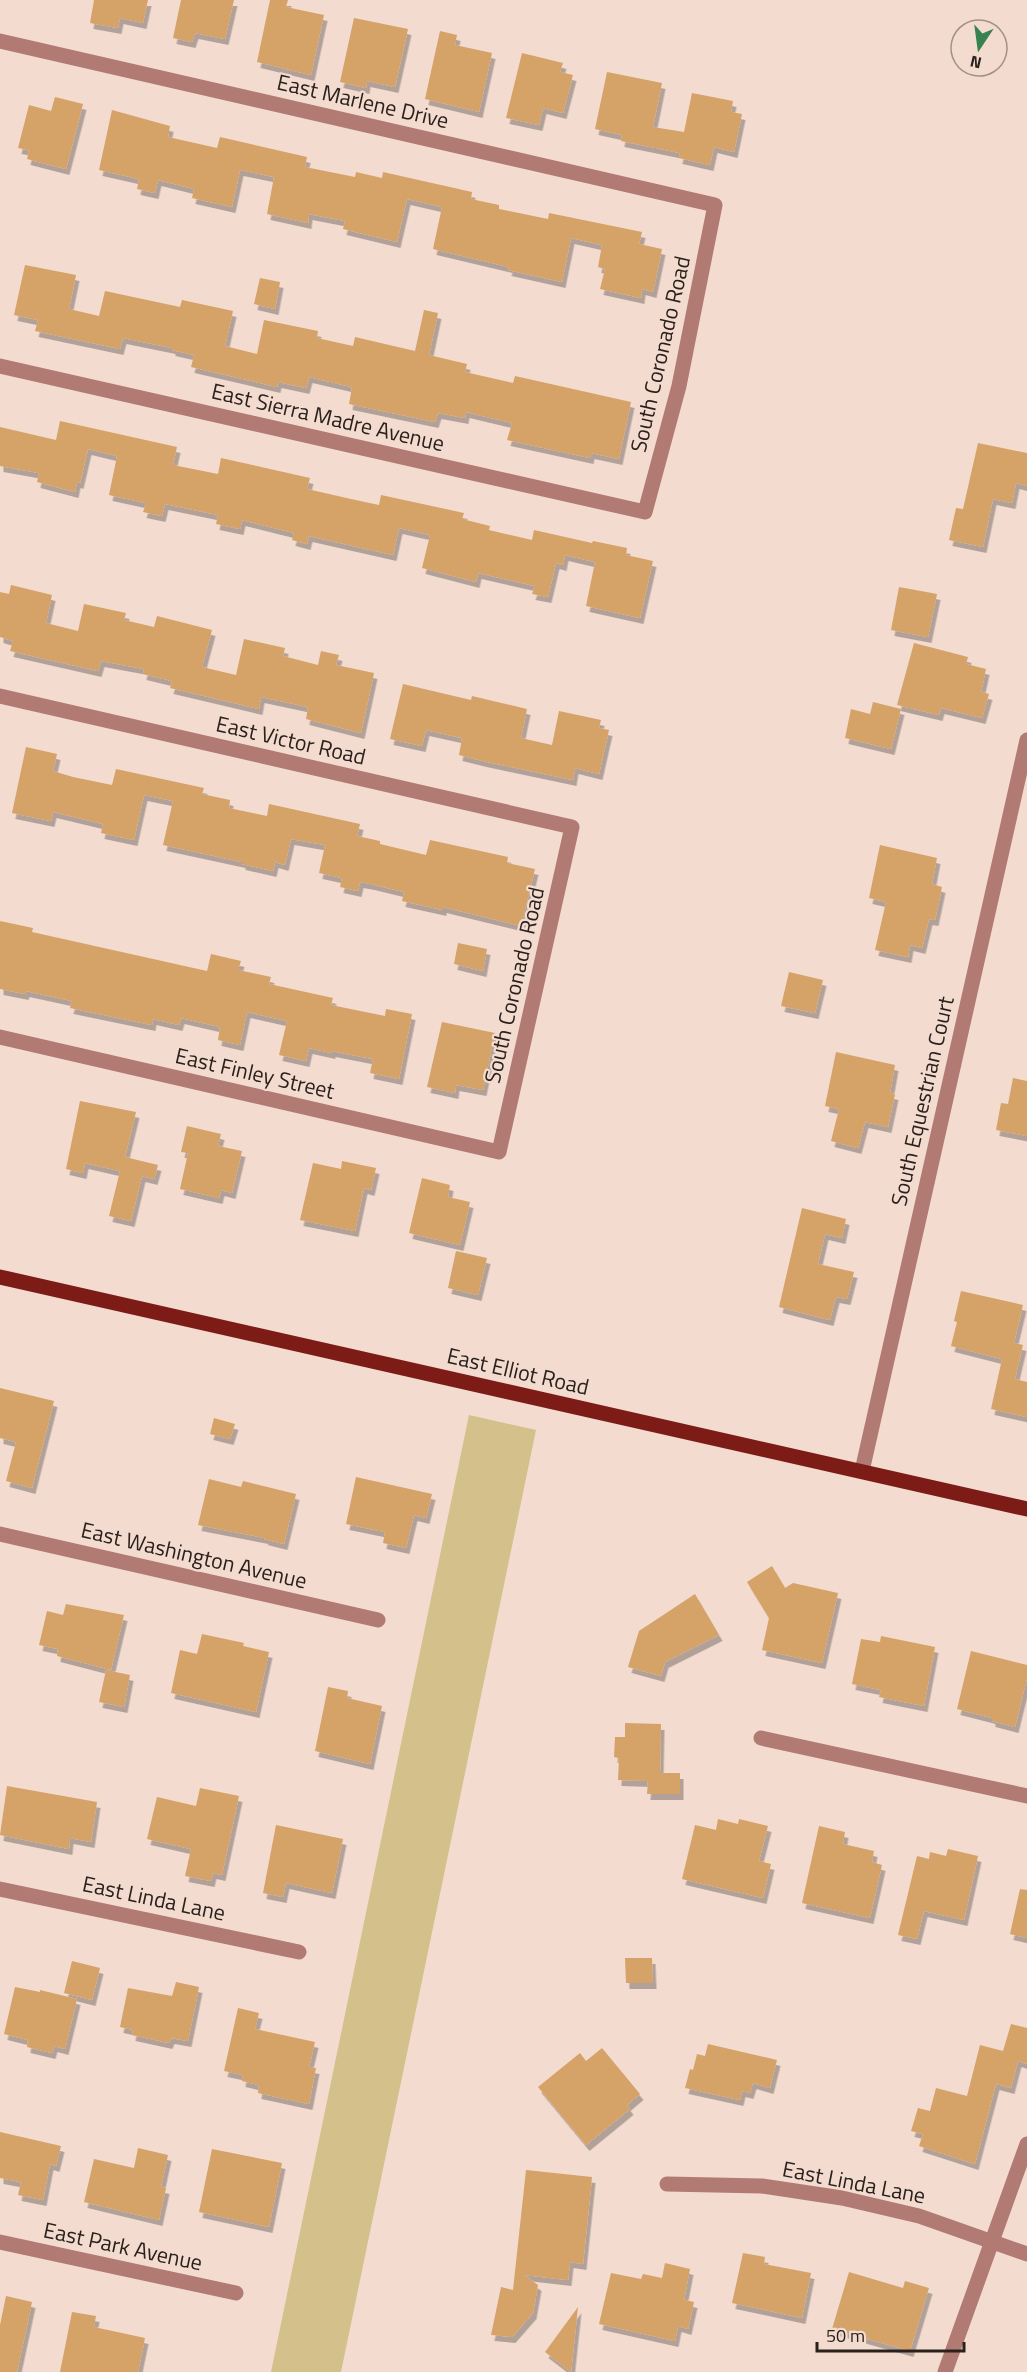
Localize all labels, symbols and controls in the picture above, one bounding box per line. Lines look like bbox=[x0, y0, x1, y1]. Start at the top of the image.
north arrow bbox=[949, 18, 1009, 78]
text: N bbox=[968, 50, 984, 76]
street label: East Marlene Drive bbox=[274, 65, 452, 137]
street label: South Coronado Road bbox=[621, 252, 699, 456]
street label: East Sierra Madre Avenue bbox=[208, 374, 448, 460]
street label: East Victor Road bbox=[213, 706, 369, 774]
street label: South Coronado Road bbox=[475, 883, 553, 1087]
street label: South Equestrian Court bbox=[881, 992, 963, 1209]
street label: East Finley Street bbox=[172, 1038, 338, 1108]
street label: East Elliot Road bbox=[444, 1338, 592, 1404]
street label: East Washington Avenue bbox=[78, 1512, 310, 1598]
street label: East Linda Lane bbox=[79, 1866, 229, 1930]
street label: East Linda Lane bbox=[780, 2151, 928, 2213]
street label: East Park Avenue bbox=[40, 2213, 206, 2279]
scale bar bbox=[817, 2315, 964, 2353]
text: 50 m bbox=[826, 2322, 865, 2349]

